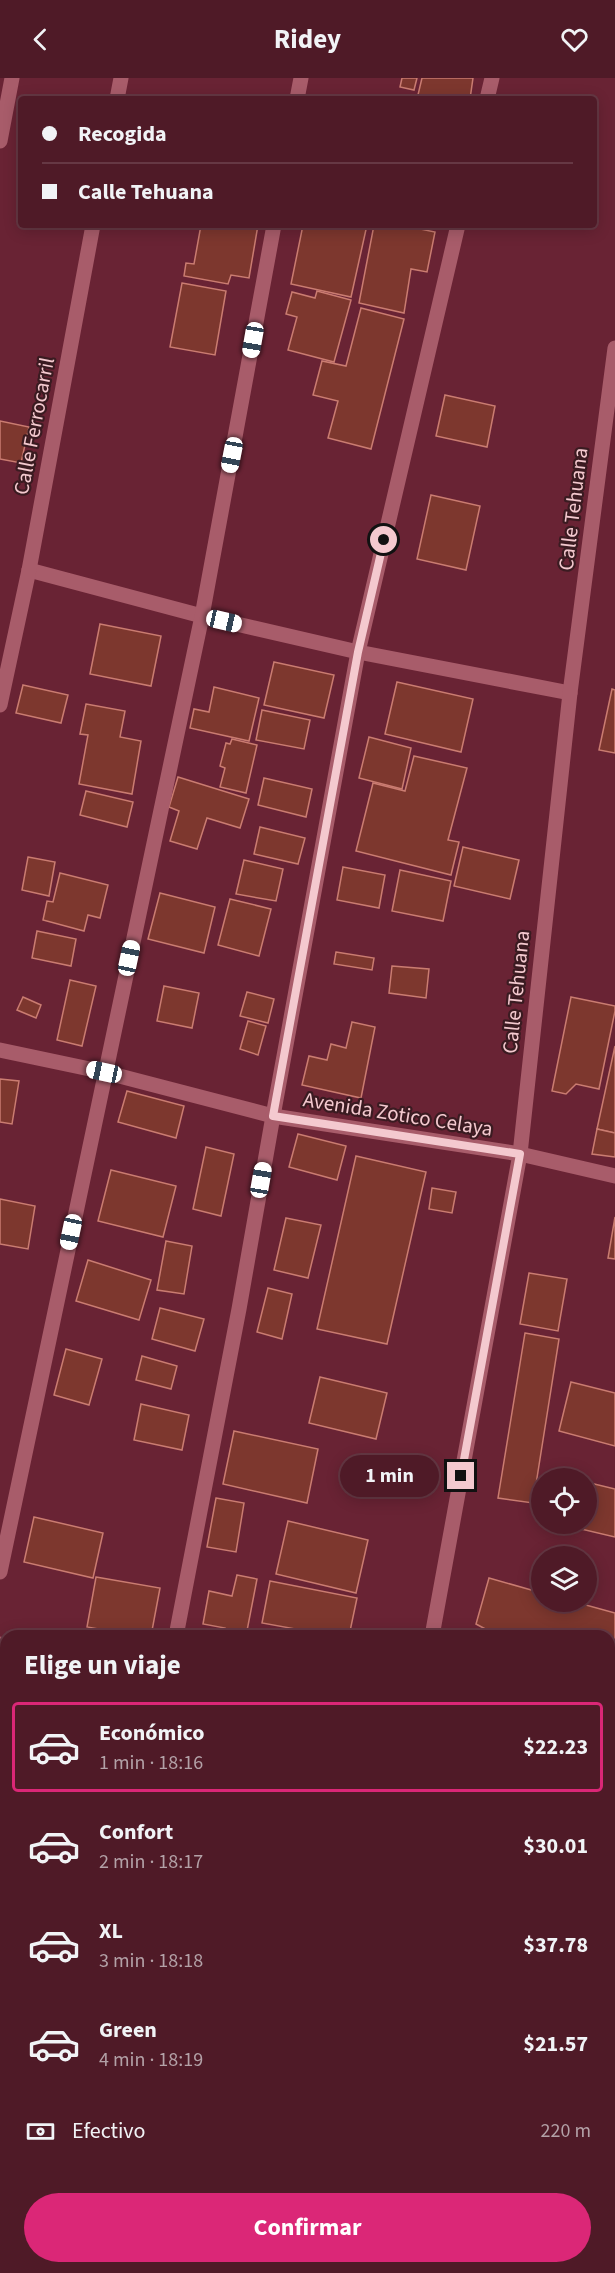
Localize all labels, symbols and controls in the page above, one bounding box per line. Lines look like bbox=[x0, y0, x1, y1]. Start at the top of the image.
text: Ridey bbox=[274, 20, 341, 59]
icon: back bbox=[24, 23, 57, 56]
icon: heart bbox=[558, 23, 591, 56]
text: Recogida bbox=[78, 118, 167, 150]
text: Calle Tehuana bbox=[78, 176, 214, 208]
car bbox=[241, 321, 265, 359]
street label: Calle Ferrocarril bbox=[6, 355, 62, 497]
car bbox=[220, 436, 244, 474]
street label: Calle Tehuana bbox=[551, 446, 595, 572]
route start bbox=[370, 526, 397, 553]
car bbox=[204, 608, 244, 634]
street label: Calle Tehuana bbox=[495, 929, 537, 1055]
car bbox=[116, 939, 142, 977]
car bbox=[85, 1059, 123, 1085]
street label: Avenida Zotico Celaya bbox=[301, 1084, 495, 1144]
car bbox=[249, 1161, 273, 1199]
car bbox=[58, 1213, 84, 1251]
callout: 1 min bbox=[341, 1455, 440, 1497]
text: 1 min bbox=[365, 1462, 414, 1490]
route end bbox=[447, 1462, 474, 1489]
map controls bbox=[531, 1468, 597, 1612]
button: locate bbox=[531, 1468, 597, 1534]
button: layers bbox=[531, 1546, 597, 1612]
text: Elige un viaje bbox=[24, 1646, 181, 1685]
text: Económico bbox=[99, 1717, 204, 1749]
icon: car bbox=[27, 1720, 81, 1774]
text: $22.23 bbox=[523, 1731, 588, 1763]
text: 1 min · 18:16 bbox=[99, 1749, 203, 1777]
text: Confort bbox=[99, 1816, 173, 1848]
icon: car bbox=[27, 1819, 81, 1873]
text: $30.01 bbox=[523, 1830, 588, 1862]
text: 2 min · 18:17 bbox=[99, 1848, 203, 1876]
text: XL bbox=[99, 1915, 123, 1947]
icon: car bbox=[27, 1918, 81, 1972]
text: $37.78 bbox=[523, 1929, 588, 1961]
text: 3 min · 18:18 bbox=[99, 1947, 203, 1975]
text: Green bbox=[99, 2014, 157, 2046]
icon: car bbox=[27, 2017, 81, 2071]
text: $21.57 bbox=[523, 2028, 588, 2060]
text: 4 min · 18:19 bbox=[99, 2046, 203, 2074]
icon: cash bbox=[24, 2115, 57, 2148]
text: Efectivo bbox=[72, 2115, 146, 2147]
text: 220 m bbox=[541, 2117, 591, 2145]
button: Confirmar bbox=[24, 2193, 591, 2262]

